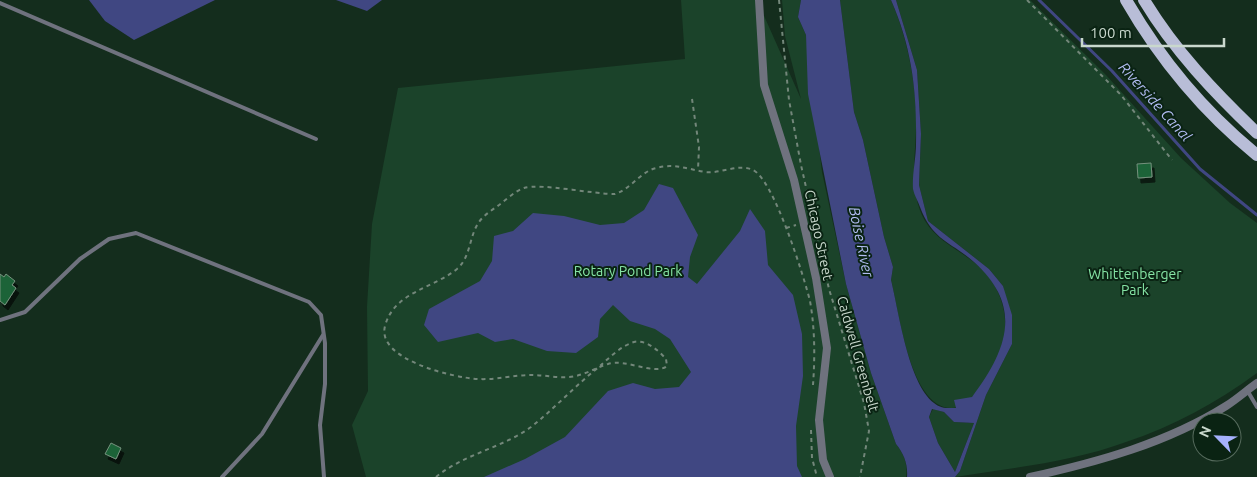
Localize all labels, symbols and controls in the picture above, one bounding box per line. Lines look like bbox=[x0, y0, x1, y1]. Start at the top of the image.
scale bar bbox=[1082, 15, 1224, 47]
text: 100 m bbox=[1090, 24, 1132, 41]
water label: Riverside Canal bbox=[1115, 59, 1196, 145]
street label: Chicago Street bbox=[802, 188, 837, 282]
water label: Boise River bbox=[846, 205, 878, 280]
park label: Rotary Pond Park bbox=[574, 263, 682, 279]
park label: Whittenberger Park bbox=[1088, 266, 1182, 298]
street label: Caldwell Greenbelt bbox=[834, 294, 882, 414]
north arrow bbox=[1192, 412, 1242, 462]
text: N bbox=[1196, 424, 1215, 440]

